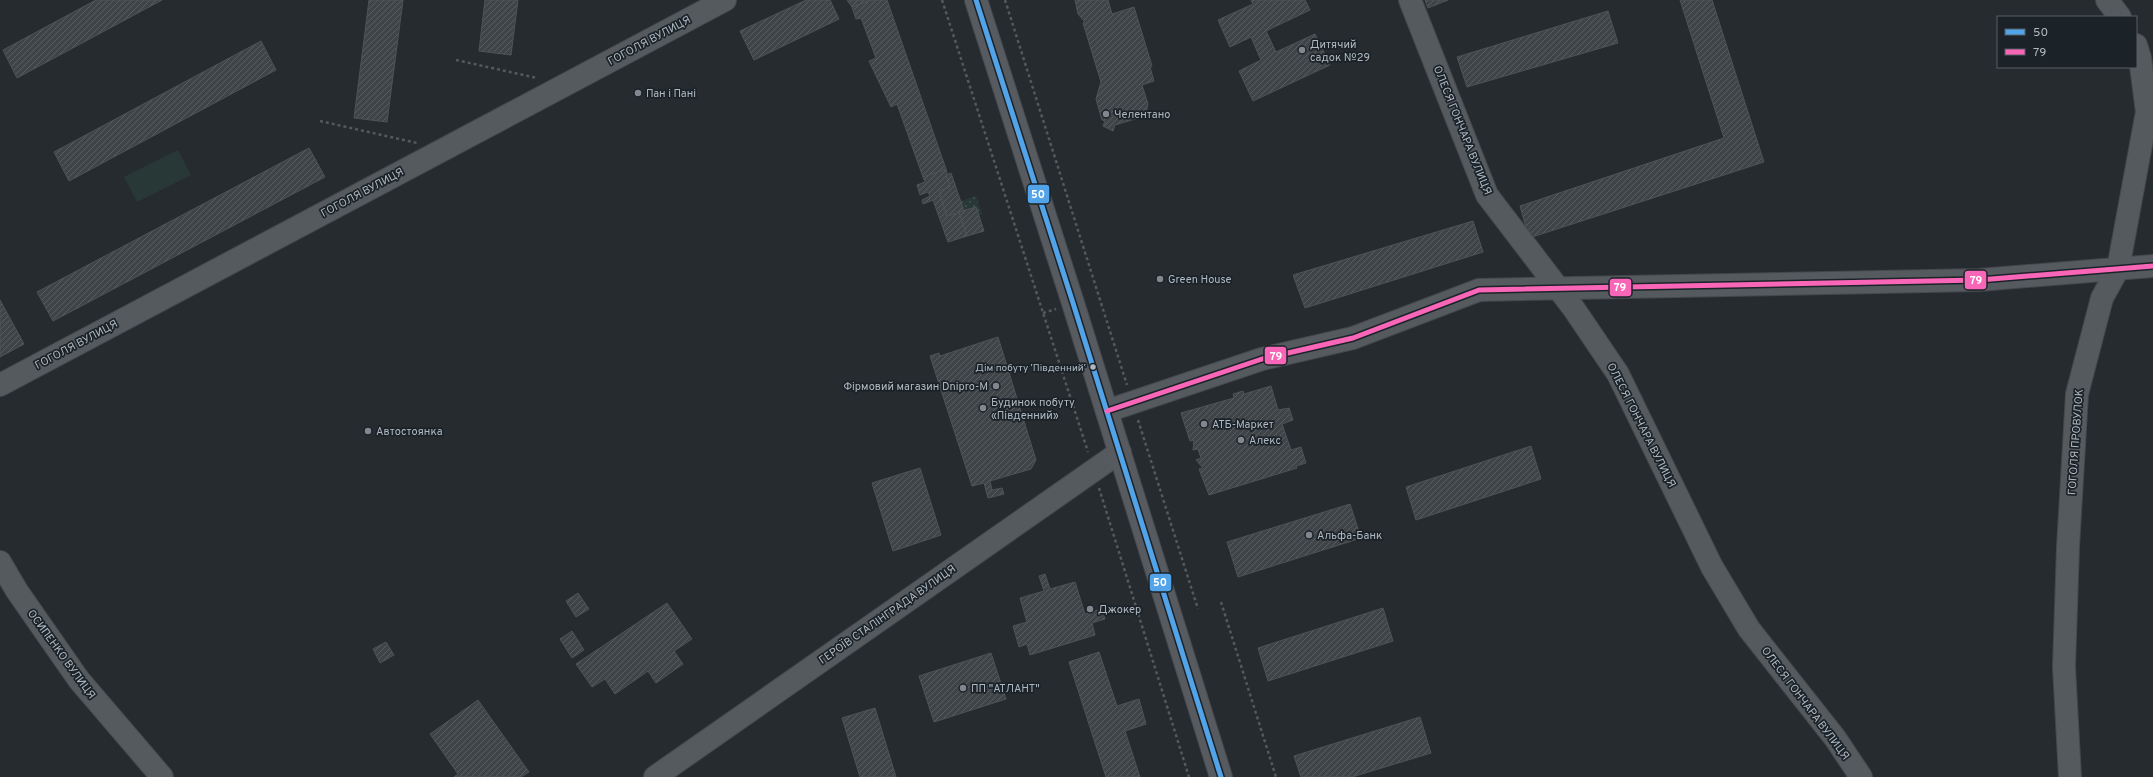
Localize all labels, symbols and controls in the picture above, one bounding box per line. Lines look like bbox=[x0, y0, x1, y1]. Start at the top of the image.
street label: ГОГОЛЯ ВУЛИЦЯ bbox=[606, 13, 693, 69]
legend bbox=[1997, 16, 2137, 68]
text: 50 bbox=[2033, 25, 2048, 41]
place label: Дитячий садок №29 bbox=[1310, 38, 1370, 65]
marker: Дитячий садок №29 bbox=[1297, 45, 1307, 55]
text: 79 bbox=[2033, 45, 2046, 61]
street label: ОЛЕСЯ ГОНЧАРА ВУЛИЦЯ bbox=[1430, 64, 1494, 197]
place label: Пан і Пані bbox=[646, 87, 696, 101]
marker: Пан і Пані bbox=[633, 88, 643, 98]
place label: Челентано bbox=[1114, 108, 1170, 122]
marker: Челентано bbox=[1101, 109, 1111, 119]
street label: ГОГОЛЯ ВУЛИЦЯ bbox=[319, 165, 406, 221]
line badge: 50 bbox=[1027, 184, 1050, 204]
text: 50 bbox=[1031, 188, 1045, 202]
line badge: 79 bbox=[1964, 270, 1987, 290]
place label: Green House bbox=[1168, 273, 1232, 287]
marker: Green House bbox=[1155, 274, 1165, 284]
text: 79 bbox=[1970, 274, 1983, 288]
line badge: 79 bbox=[1609, 278, 1632, 297]
text: 79 bbox=[1614, 281, 1627, 295]
street label: ГОГОЛЯ ВУЛИЦЯ bbox=[33, 317, 120, 373]
line badge: 79 bbox=[1264, 346, 1287, 365]
text: 79 bbox=[1270, 350, 1283, 364]
street label: ОЛЕСЯ ГОНЧАРА ВУЛИЦЯ bbox=[1604, 361, 1679, 490]
place label: Дім побуту ʼПівденнийʼ bbox=[975, 362, 1086, 375]
marker: Дім побуту ʼПівденнийʼ bbox=[1088, 362, 1098, 372]
place label: Фірмовий магазин Dnipro-M bbox=[843, 380, 988, 394]
marker: Фірмовий магазин Dnipro-M bbox=[991, 381, 1001, 391]
street label: ГОГОЛЯ ПРОВУЛОК bbox=[2065, 389, 2087, 496]
place label: Будинок побуту «Південний» bbox=[991, 396, 1075, 423]
marker: Будинок побуту «Південний» bbox=[978, 403, 988, 413]
place label: АТБ-Маркет bbox=[1212, 418, 1274, 432]
marker: АТБ-Маркет bbox=[1199, 419, 1209, 429]
place label: Автостоянка bbox=[376, 425, 443, 439]
marker: Автостоянка bbox=[363, 426, 373, 436]
place label: Алекс bbox=[1249, 434, 1281, 448]
marker: Алекс bbox=[1236, 435, 1246, 445]
place label: Альфа-Банк bbox=[1317, 529, 1382, 543]
marker: Альфа-Банк bbox=[1304, 530, 1314, 540]
street label: ГЕРОЇВ СТАЛІНГРАДА ВУЛИЦЯ bbox=[816, 561, 959, 668]
line badge: 50 bbox=[1149, 573, 1172, 592]
text: 50 bbox=[1153, 576, 1167, 590]
place label: Джокер bbox=[1098, 603, 1141, 617]
marker: Джокер bbox=[1085, 604, 1095, 614]
street label: ОСИПЕНКО ВУЛИЦЯ bbox=[24, 607, 98, 702]
street label: ОЛЕСЯ ГОНЧАРА ВУЛИЦЯ bbox=[1758, 644, 1852, 763]
place label: ПП "АТЛАНТ" bbox=[971, 682, 1040, 696]
marker: ПП "АТЛАНТ" bbox=[958, 683, 968, 693]

